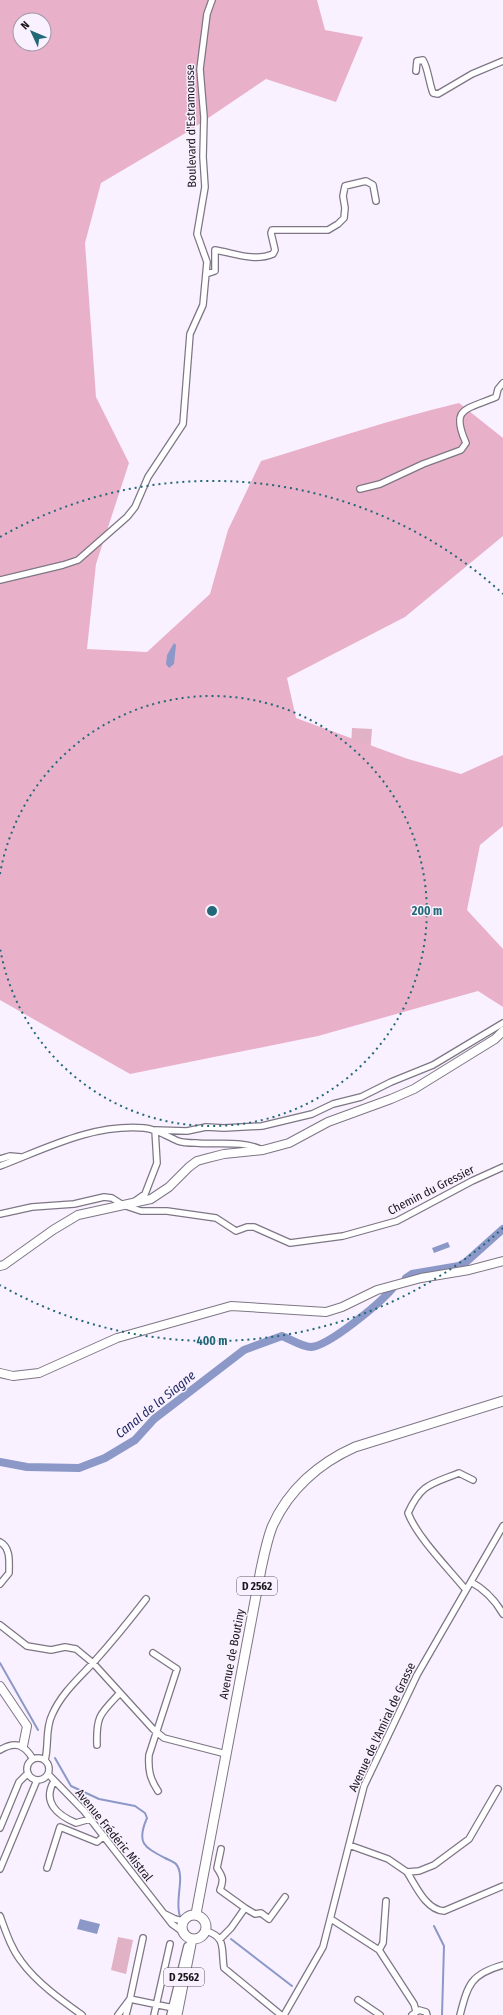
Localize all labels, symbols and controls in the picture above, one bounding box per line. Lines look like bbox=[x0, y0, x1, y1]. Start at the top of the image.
north arrow bbox=[12, 12, 52, 52]
text: N bbox=[18, 19, 32, 32]
street label: Boulevard d'Estramousse bbox=[183, 64, 199, 188]
centre of rings bbox=[205, 904, 219, 918]
text: 200 m bbox=[411, 904, 442, 918]
street label: Chemin du Gressier bbox=[385, 1162, 477, 1218]
text: 400 m bbox=[197, 1334, 227, 1348]
water label: Canal de la Siagne bbox=[112, 1368, 198, 1441]
road number: D 2562 bbox=[237, 1577, 277, 1595]
street label: Avenue de Boutiny bbox=[216, 1607, 248, 1700]
street label: Avenue de l'Amiral de Grasse bbox=[346, 1660, 418, 1794]
street label: Avenue Frédéric Mistral bbox=[73, 1786, 155, 1884]
road number: D 2562 bbox=[164, 1968, 204, 1986]

